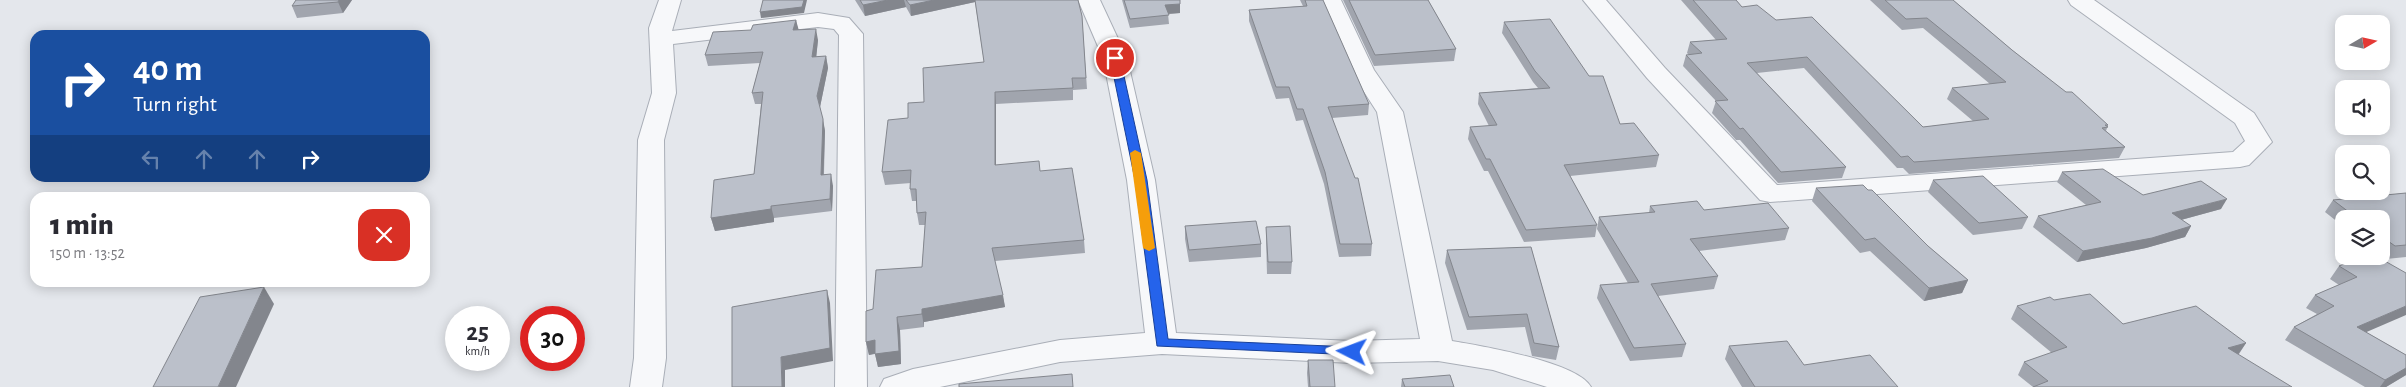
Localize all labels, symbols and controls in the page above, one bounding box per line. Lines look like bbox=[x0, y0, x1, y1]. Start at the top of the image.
north arrow bbox=[2335, 15, 2390, 70]
map controls bbox=[2335, 15, 2390, 265]
pin bbox=[1094, 37, 1136, 79]
icon: arrive bbox=[1101, 44, 1129, 72]
icon: right bbox=[50, 50, 115, 115]
text: 40 m bbox=[133, 52, 202, 87]
button: sound bbox=[2335, 80, 2390, 135]
text: Turn right bbox=[133, 93, 217, 115]
icon: left bbox=[137, 145, 165, 173]
icon: ahead bbox=[190, 145, 218, 173]
icon: ahead bbox=[243, 145, 271, 173]
icon: right bbox=[296, 145, 324, 173]
button: search bbox=[2335, 145, 2390, 200]
button: close bbox=[358, 209, 410, 261]
text: 1 min bbox=[50, 210, 114, 240]
button: layers bbox=[2335, 210, 2390, 265]
text: 150 m · 13:52 bbox=[50, 245, 125, 261]
speed limit sign: 30 bbox=[520, 306, 585, 371]
text: 25 bbox=[466, 320, 489, 345]
position arrow bbox=[1325, 325, 1377, 377]
text: km/h bbox=[465, 345, 490, 357]

